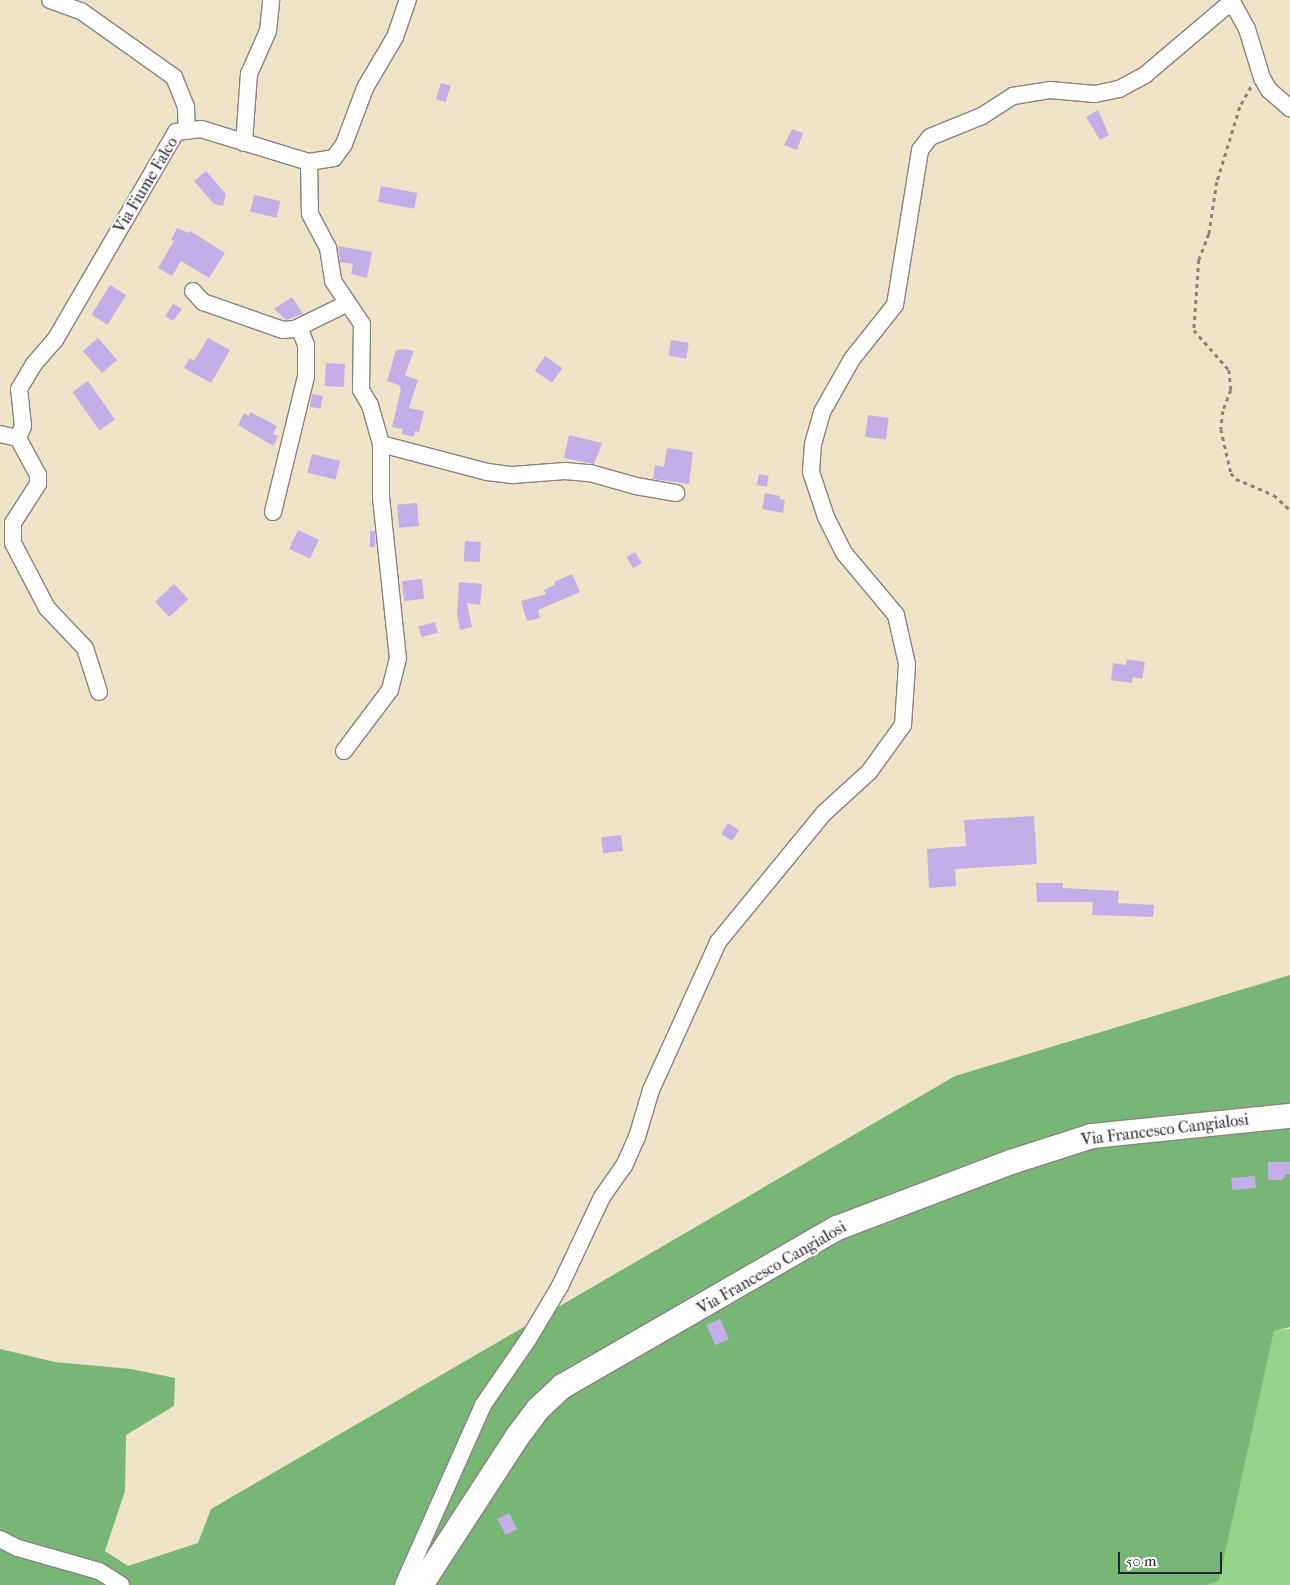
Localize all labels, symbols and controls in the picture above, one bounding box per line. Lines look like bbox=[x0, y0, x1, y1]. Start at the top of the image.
street label: Via Fiume Falco bbox=[110, 134, 182, 236]
street label: Via Francesco Cangialosi bbox=[1080, 1110, 1250, 1150]
street label: Via Francesco Cangialosi bbox=[694, 1218, 850, 1318]
scale bar bbox=[1120, 1542, 1224, 1574]
text: 50 m bbox=[1126, 1552, 1156, 1570]

